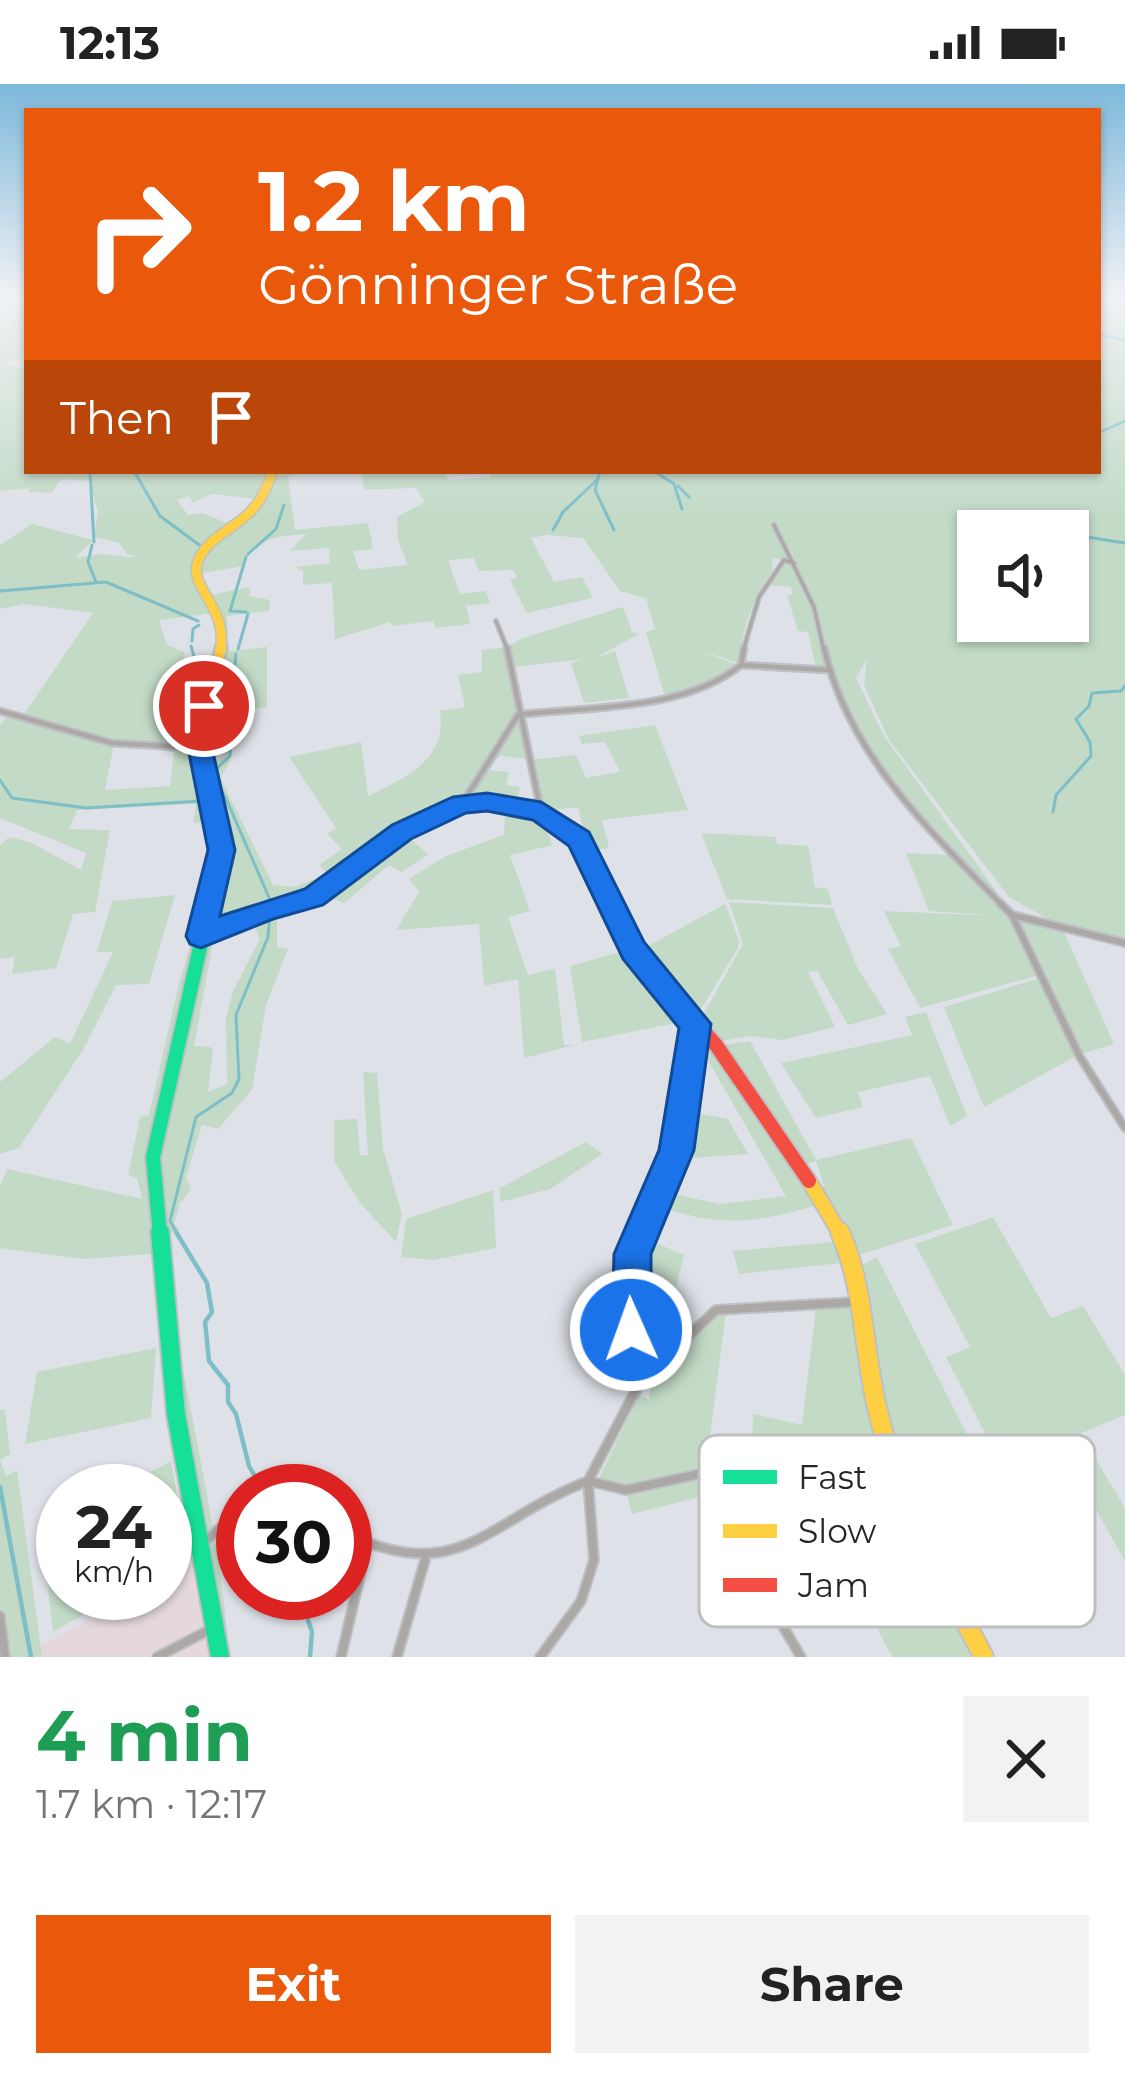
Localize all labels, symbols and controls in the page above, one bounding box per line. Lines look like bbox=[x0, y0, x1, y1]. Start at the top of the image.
text: 12:13 bbox=[60, 15, 160, 70]
text: 1.2 km bbox=[258, 150, 530, 252]
icon: right bbox=[60, 156, 216, 312]
text: Gönninger Straße bbox=[258, 252, 738, 318]
icon: arrive bbox=[198, 384, 264, 450]
text: Then bbox=[60, 390, 174, 445]
map controls bbox=[957, 510, 1089, 642]
button: sound bbox=[957, 510, 1089, 642]
pin bbox=[153, 655, 255, 757]
icon: arrive bbox=[171, 673, 237, 739]
position arrow bbox=[568, 1267, 694, 1393]
legend bbox=[699, 1435, 1095, 1627]
text: Fast bbox=[798, 1457, 867, 1497]
speed limit sign: 30 bbox=[216, 1464, 372, 1620]
text: 24 bbox=[76, 1490, 152, 1563]
text: Slow bbox=[798, 1511, 876, 1551]
text: km/h bbox=[74, 1553, 154, 1590]
text: Jam bbox=[797, 1565, 869, 1605]
text: 4 min bbox=[36, 1691, 253, 1779]
button: close bbox=[963, 1696, 1089, 1822]
text: 1.7 km · 12:17 bbox=[36, 1780, 267, 1828]
button: Exit bbox=[36, 1915, 551, 2053]
button: Share bbox=[575, 1915, 1089, 2053]

